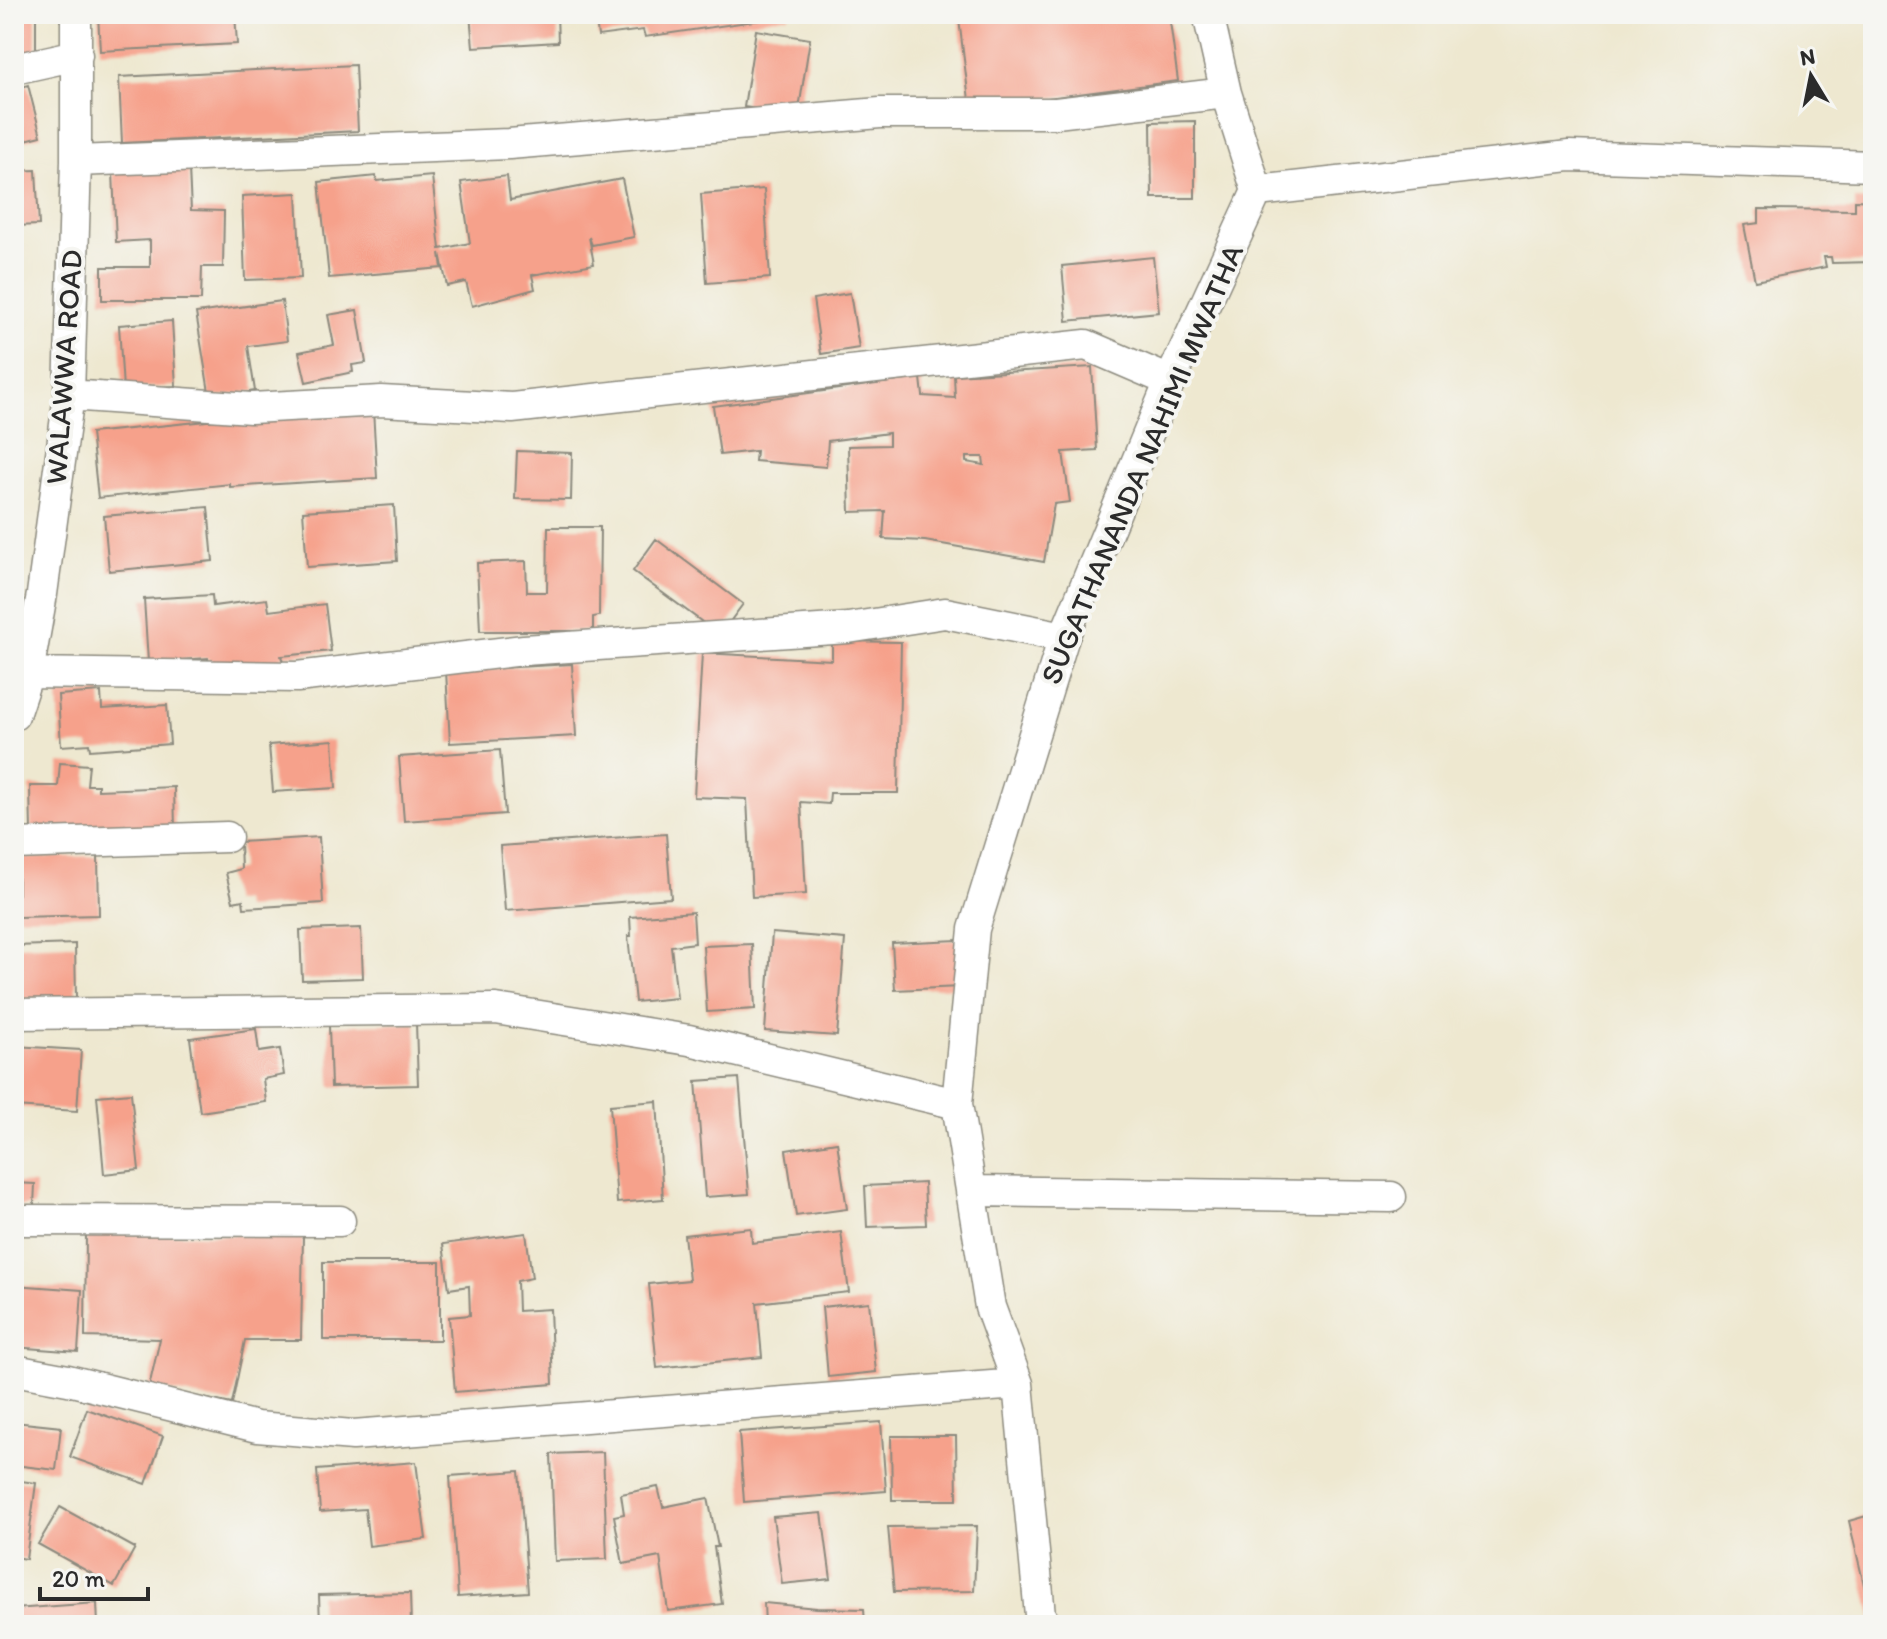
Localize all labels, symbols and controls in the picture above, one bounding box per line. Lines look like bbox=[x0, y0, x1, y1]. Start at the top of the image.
north arrow bbox=[1771, 36, 1851, 116]
text: N bbox=[1798, 42, 1817, 71]
street label: SUGATHANANDA NAHIMI MWATHA bbox=[1032, 238, 1251, 689]
street label: WALAWWA ROAD bbox=[37, 248, 90, 486]
scale bar bbox=[40, 1551, 148, 1601]
text: 20 m bbox=[52, 1564, 105, 1593]

